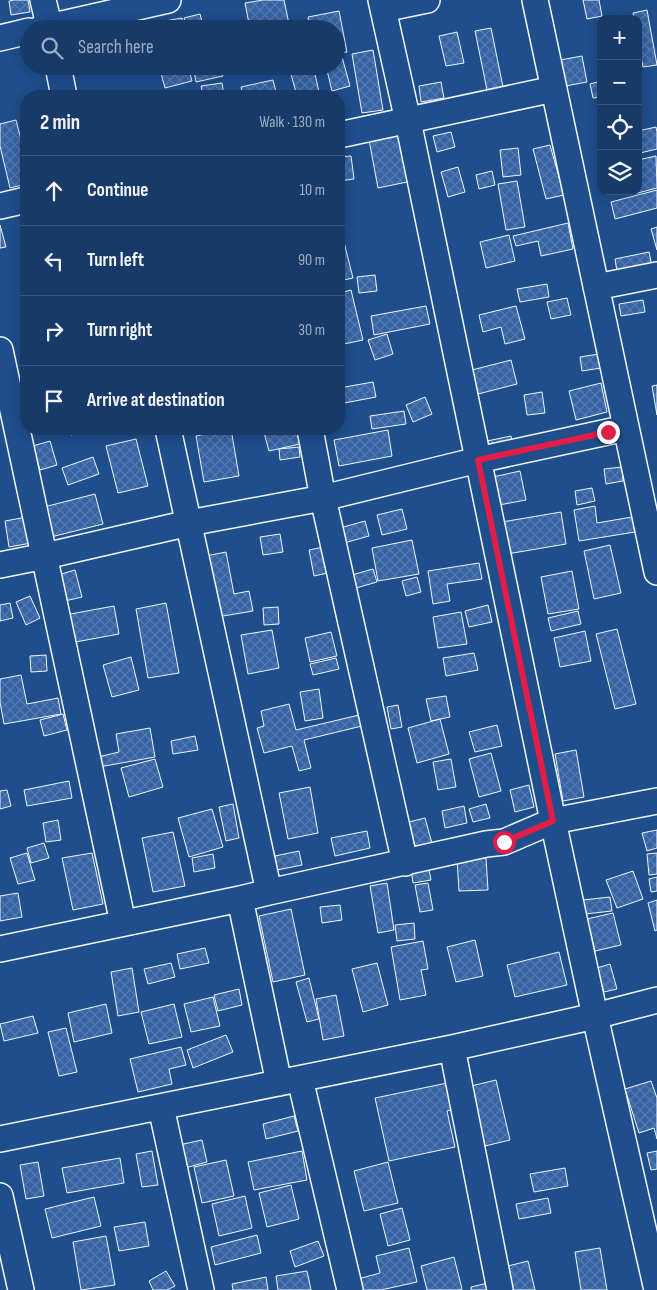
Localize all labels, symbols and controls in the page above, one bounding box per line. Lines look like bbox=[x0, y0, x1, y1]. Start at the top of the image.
map controls bbox=[597, 15, 642, 195]
button: + bbox=[597, 15, 642, 60]
search box bbox=[20, 20, 345, 75]
icon: search bbox=[38, 34, 66, 62]
text: Search here bbox=[78, 36, 154, 59]
button: − bbox=[597, 60, 642, 105]
button: locate bbox=[597, 105, 642, 150]
text: 2 min bbox=[40, 110, 80, 135]
text: Walk · 130 m bbox=[259, 113, 325, 132]
button: layers bbox=[597, 150, 642, 195]
icon: ahead bbox=[40, 177, 68, 205]
text: Continue bbox=[87, 179, 148, 202]
text: 10 m bbox=[299, 181, 325, 200]
icon: left bbox=[40, 247, 68, 275]
text: Turn left bbox=[87, 249, 144, 272]
text: 90 m bbox=[298, 251, 325, 270]
icon: right bbox=[40, 317, 68, 345]
text: Turn right bbox=[87, 319, 152, 342]
text: 30 m bbox=[298, 321, 325, 340]
icon: arrive bbox=[40, 387, 68, 415]
text: Arrive at destination bbox=[87, 389, 225, 412]
route end bbox=[597, 421, 620, 444]
route start bbox=[493, 831, 516, 854]

